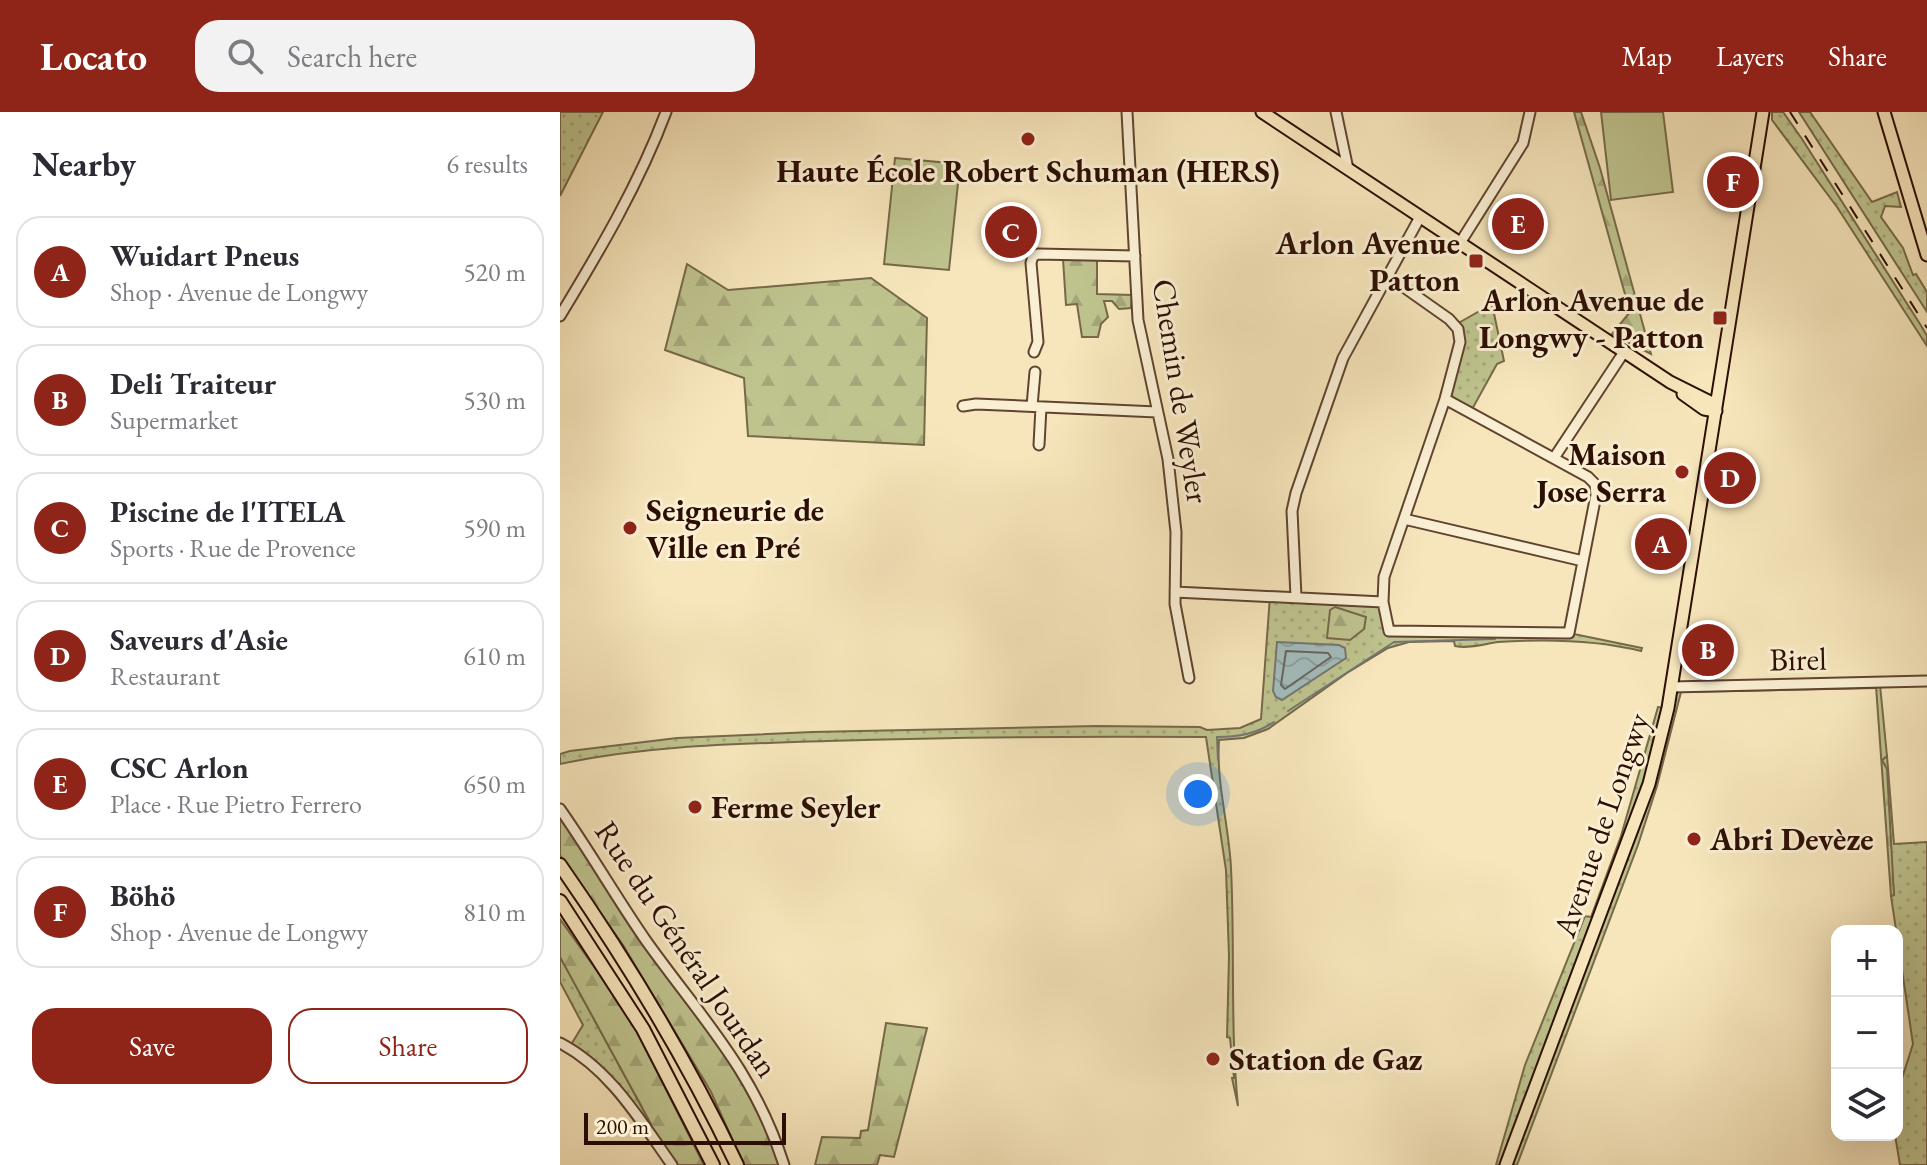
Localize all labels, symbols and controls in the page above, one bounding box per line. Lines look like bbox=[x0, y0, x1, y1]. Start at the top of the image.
search box bbox=[195, 20, 755, 92]
text: Locato bbox=[40, 32, 147, 81]
icon: search bbox=[223, 34, 267, 78]
text: Search here bbox=[287, 37, 417, 76]
text: Map bbox=[1622, 38, 1672, 74]
text: Layers bbox=[1716, 38, 1784, 74]
text: Share bbox=[1828, 38, 1887, 74]
marker: Haute École Robert Schuman (HERS) bbox=[1019, 130, 1037, 148]
text: Nearby bbox=[32, 142, 136, 186]
text: 6 results bbox=[447, 147, 528, 181]
place label: Haute École Robert Schuman (HERS) bbox=[776, 150, 1280, 192]
pin: F bbox=[1707, 152, 1759, 212]
pin: E bbox=[1492, 194, 1544, 254]
pin: C bbox=[985, 202, 1037, 262]
place label: Arlon Avenue Patton bbox=[1274, 222, 1460, 301]
text: Wuidart Pneus bbox=[110, 236, 299, 275]
marker: Arlon Avenue Patton bbox=[1467, 252, 1485, 270]
text: A bbox=[51, 255, 69, 289]
text: 520 m bbox=[463, 255, 526, 289]
text: Shop · Avenue de Longwy bbox=[110, 275, 368, 309]
street label: Chemin de Weyler bbox=[1143, 276, 1219, 506]
place label: Arlon Avenue de Longwy - Patton bbox=[1479, 279, 1704, 358]
marker: Arlon Avenue de Longwy - Patton bbox=[1711, 309, 1729, 327]
text: Deli Traiteur bbox=[110, 364, 276, 403]
text: B bbox=[52, 383, 68, 417]
text: 530 m bbox=[463, 383, 526, 417]
text: Supermarket bbox=[110, 403, 238, 437]
place label: Maison Jose Serra bbox=[1533, 433, 1667, 512]
pin: D bbox=[1704, 448, 1756, 508]
marker: Maison Jose Serra bbox=[1673, 463, 1691, 481]
place label: Seigneurie de Ville en Pré bbox=[646, 489, 824, 568]
text: Piscine de l'ITELA bbox=[110, 492, 345, 531]
text: C bbox=[51, 511, 69, 545]
text: 590 m bbox=[463, 511, 526, 545]
pin: A bbox=[1635, 514, 1687, 574]
marker: Seigneurie de Ville en Pré bbox=[621, 519, 639, 537]
text: Sports · Rue de Provence bbox=[110, 531, 356, 565]
text: Saveurs d'Asie bbox=[110, 620, 288, 659]
pin: B bbox=[1682, 620, 1734, 680]
street label: Birel bbox=[1769, 637, 1827, 680]
text: D bbox=[50, 639, 70, 673]
text: 610 m bbox=[463, 639, 526, 673]
text: Restaurant bbox=[110, 659, 220, 693]
street label: Avenue de Longwy bbox=[1543, 706, 1659, 944]
text: CSC Arlon bbox=[110, 748, 249, 787]
text: E bbox=[53, 767, 67, 801]
text: 650 m bbox=[463, 767, 526, 801]
your location bbox=[1178, 774, 1218, 814]
place label: Ferme Seyler bbox=[711, 786, 881, 828]
text: Place · Rue Pietro Ferrero bbox=[110, 787, 362, 821]
marker: Ferme Seyler bbox=[686, 798, 704, 816]
street label: Rue du Général Jourdan bbox=[585, 813, 789, 1086]
place label: Abri Devèze bbox=[1709, 818, 1874, 860]
marker: Abri Devèze bbox=[1685, 830, 1703, 848]
text: Böhö bbox=[110, 876, 175, 915]
text: F bbox=[53, 895, 67, 929]
text: 810 m bbox=[463, 895, 526, 929]
text: Shop · Avenue de Longwy bbox=[110, 915, 368, 949]
map controls bbox=[1831, 925, 1903, 1141]
button: + bbox=[1831, 925, 1903, 997]
button: − bbox=[1831, 997, 1903, 1069]
button: Save bbox=[32, 1008, 272, 1084]
button: Share bbox=[288, 1008, 528, 1084]
place label: Station de Gaz bbox=[1229, 1038, 1423, 1080]
marker: Station de Gaz bbox=[1204, 1050, 1222, 1068]
button: layers bbox=[1831, 1069, 1903, 1141]
scale bar bbox=[584, 1109, 786, 1145]
text: 200 m bbox=[596, 1112, 649, 1141]

